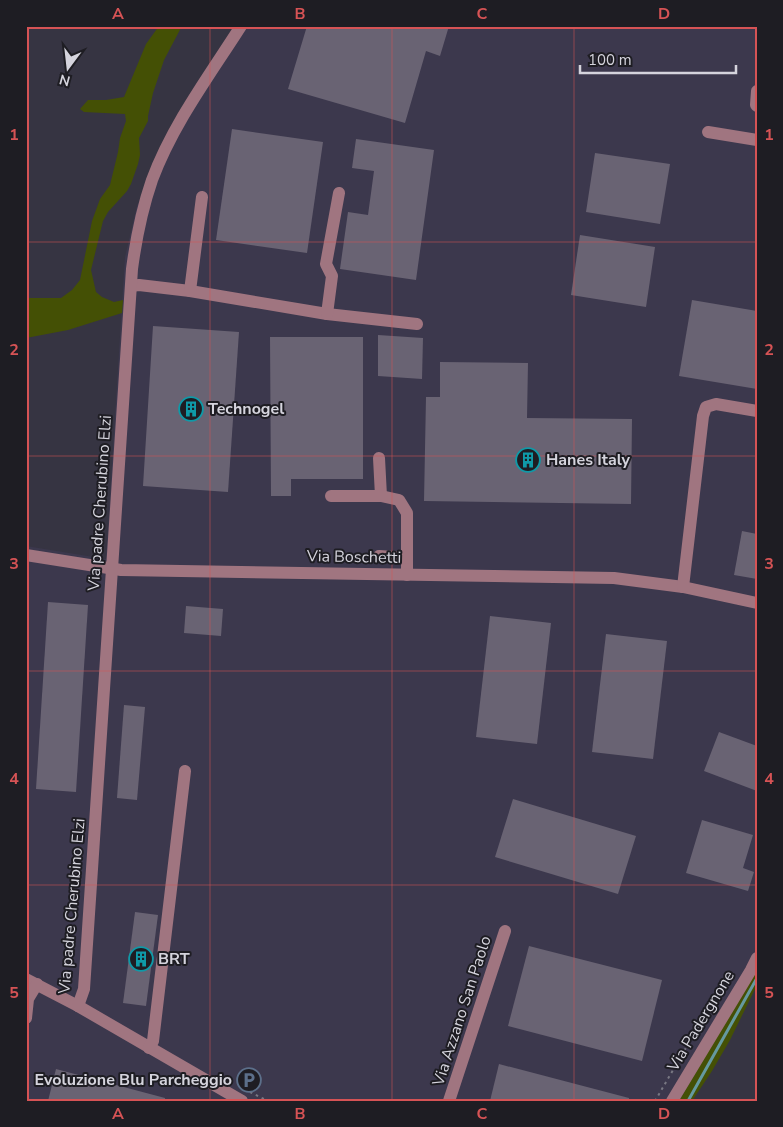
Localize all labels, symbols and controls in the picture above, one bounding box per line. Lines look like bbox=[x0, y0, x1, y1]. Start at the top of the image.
text: A bbox=[112, 3, 124, 25]
text: B bbox=[294, 3, 306, 25]
text: C bbox=[477, 3, 488, 25]
text: D bbox=[658, 3, 670, 25]
north arrow bbox=[42, 42, 92, 92]
scale bar bbox=[580, 42, 737, 74]
text: 100 m bbox=[588, 50, 632, 70]
text: N bbox=[57, 70, 72, 91]
text: 1 bbox=[9, 124, 19, 146]
text: 1 bbox=[764, 124, 774, 146]
text: 2 bbox=[9, 339, 19, 361]
text: 2 bbox=[764, 339, 774, 361]
building icon: Technogel bbox=[178, 396, 204, 422]
place label: Technogel bbox=[208, 398, 284, 420]
street label: Via padre Cherubino Elzi bbox=[83, 414, 117, 593]
building icon: Hanes Italy bbox=[515, 447, 541, 473]
place label: Hanes Italy bbox=[546, 449, 631, 471]
street label: Via Boschetti bbox=[306, 545, 401, 569]
text: 3 bbox=[9, 553, 19, 575]
text: 3 bbox=[764, 553, 774, 575]
text: 4 bbox=[9, 768, 19, 790]
text: 4 bbox=[764, 768, 774, 790]
street label: Via padre Cherubino Elzi bbox=[53, 817, 91, 996]
street label: Via Azzano San Paolo bbox=[427, 933, 497, 1090]
building icon: BRT bbox=[128, 946, 154, 972]
place label: BRT bbox=[158, 948, 190, 970]
street label: Via Padergnone bbox=[662, 966, 740, 1076]
text: 5 bbox=[9, 982, 19, 1004]
text: 5 bbox=[764, 982, 774, 1004]
parking icon: Evoluzione Blu Parcheggio bbox=[236, 1067, 262, 1093]
place label: Evoluzione Blu Parcheggio bbox=[35, 1069, 232, 1091]
text: A bbox=[112, 1103, 124, 1125]
text: B bbox=[294, 1103, 306, 1125]
text: C bbox=[477, 1103, 488, 1125]
text: D bbox=[658, 1103, 670, 1125]

